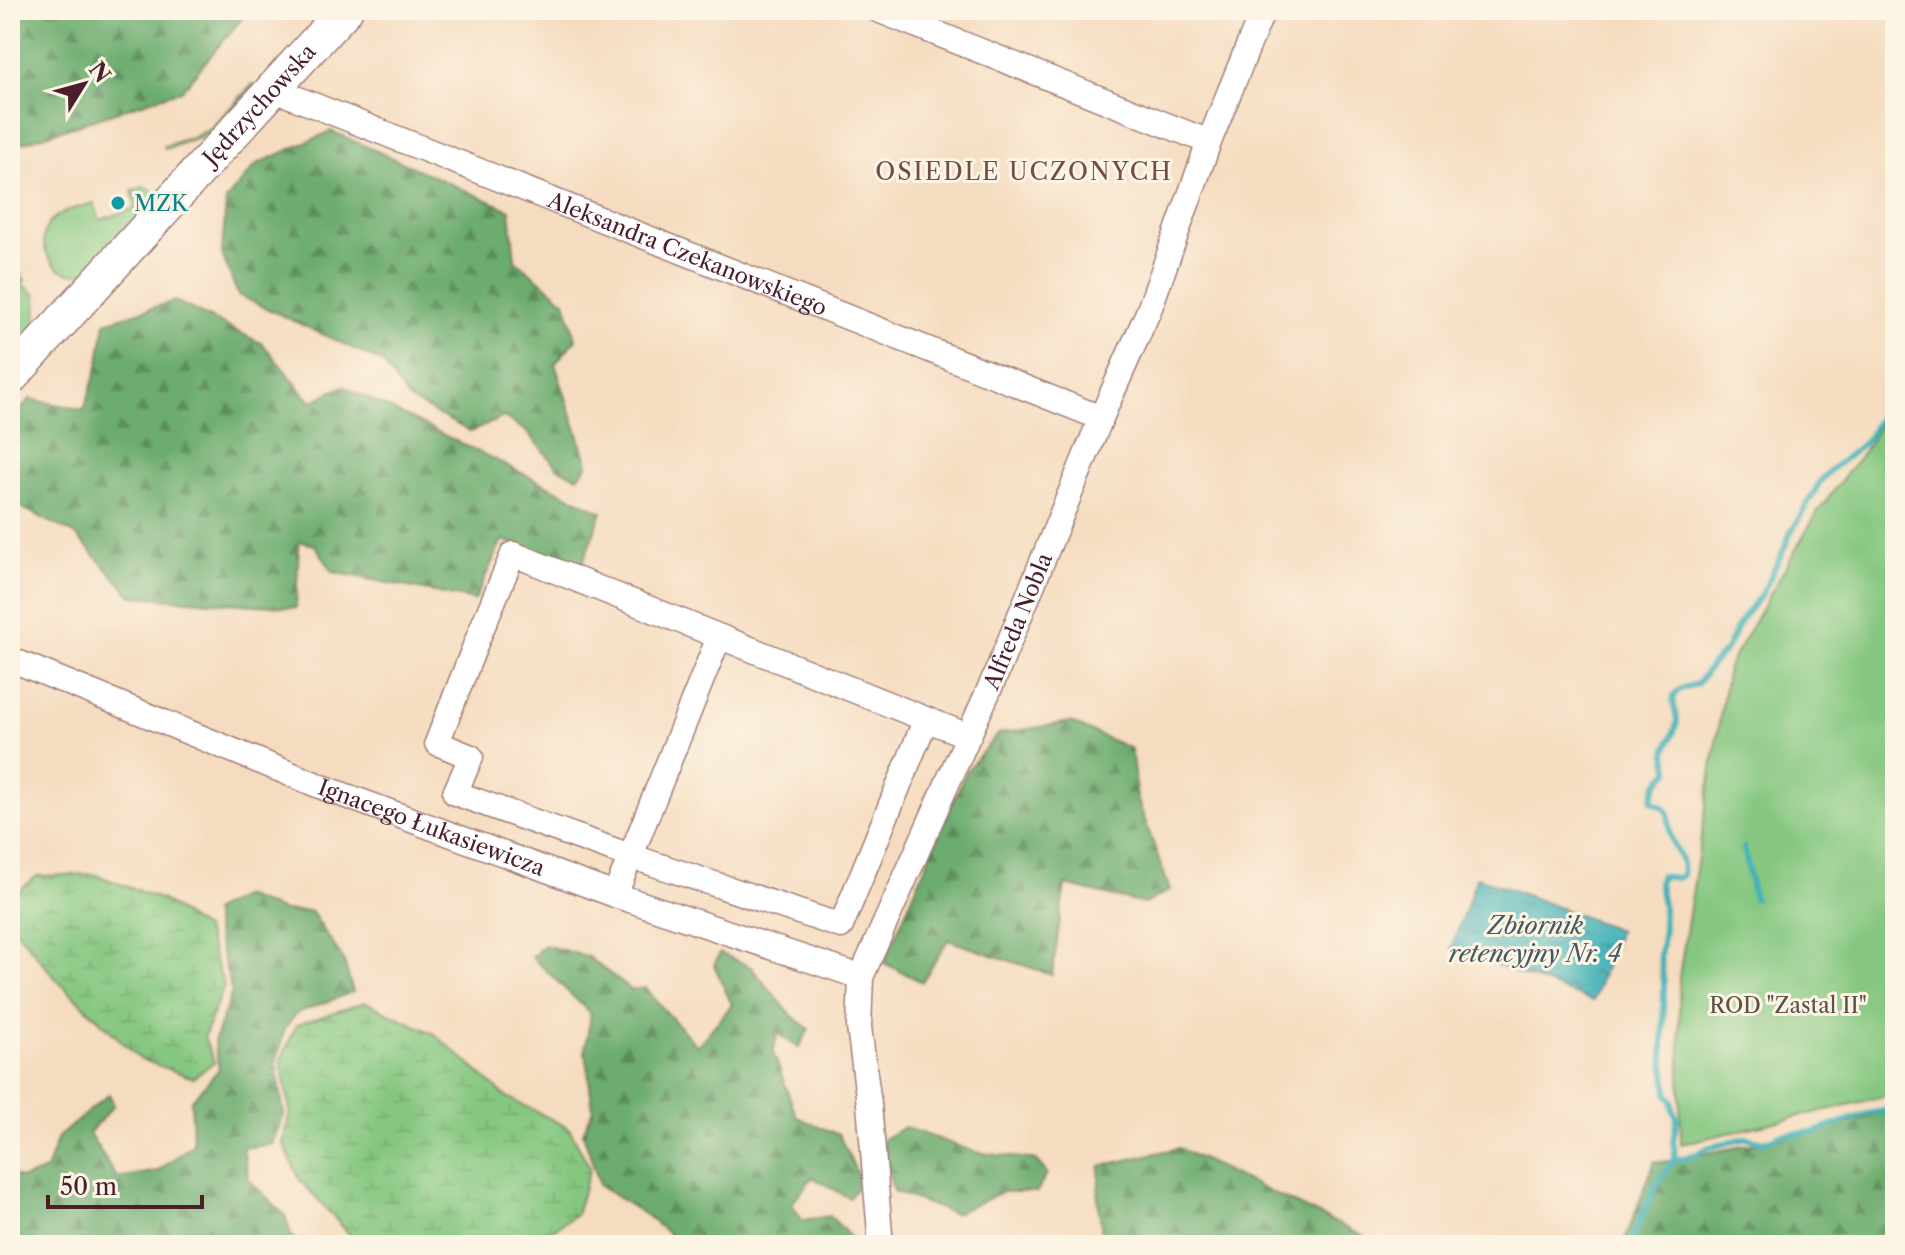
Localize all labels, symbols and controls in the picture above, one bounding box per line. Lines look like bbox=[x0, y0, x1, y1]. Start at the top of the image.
street label: Jędrzychowska bbox=[195, 38, 322, 173]
north arrow bbox=[44, 44, 124, 124]
text: N bbox=[83, 57, 116, 88]
district label: OSIEDLE UCZONYCH bbox=[875, 157, 1173, 186]
street label: Aleksandra Czekanowskiego bbox=[543, 186, 831, 322]
place label: MZK bbox=[134, 190, 189, 217]
marker: MZK bbox=[109, 194, 127, 212]
street label: Alfreda Nobla bbox=[977, 549, 1058, 695]
street label: Ignacego Łukasiewicza bbox=[314, 774, 549, 882]
water label: Zbiornik retencyjny Nr. 4 bbox=[1448, 911, 1623, 968]
park label: ROD "Zastal II" bbox=[1709, 992, 1867, 1019]
scale bar bbox=[48, 1159, 202, 1209]
text: 50 m bbox=[60, 1172, 117, 1201]

